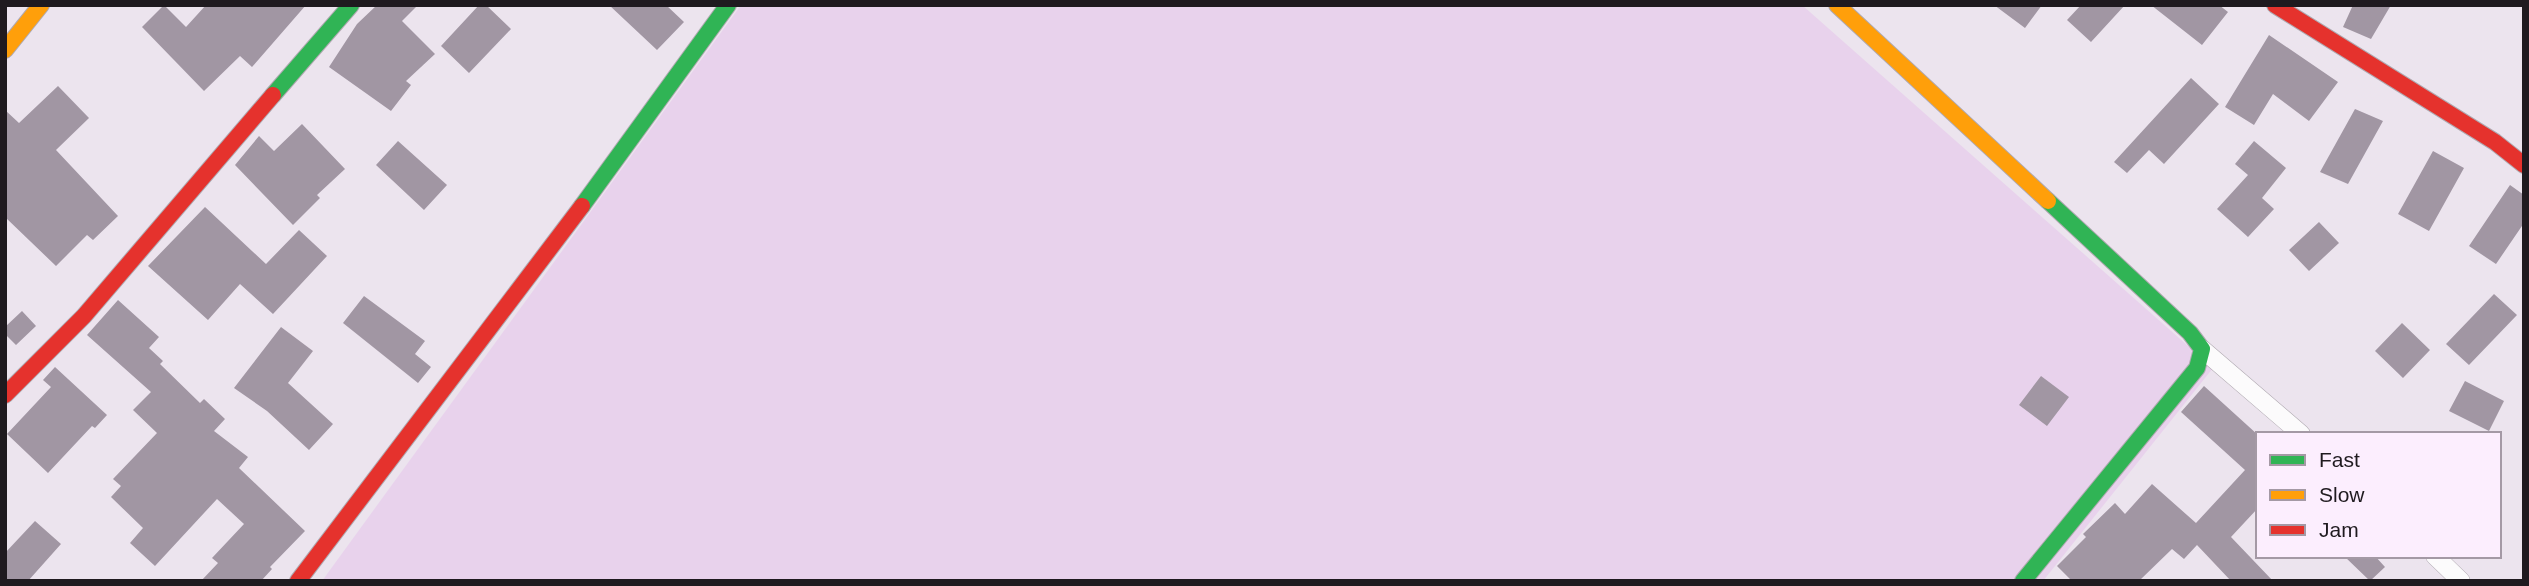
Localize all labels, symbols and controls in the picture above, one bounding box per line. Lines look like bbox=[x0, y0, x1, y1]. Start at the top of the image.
legend bbox=[2256, 432, 2501, 558]
text: Fast bbox=[2319, 448, 2360, 471]
text: Slow bbox=[2319, 483, 2365, 506]
text: Jam bbox=[2319, 518, 2359, 541]

